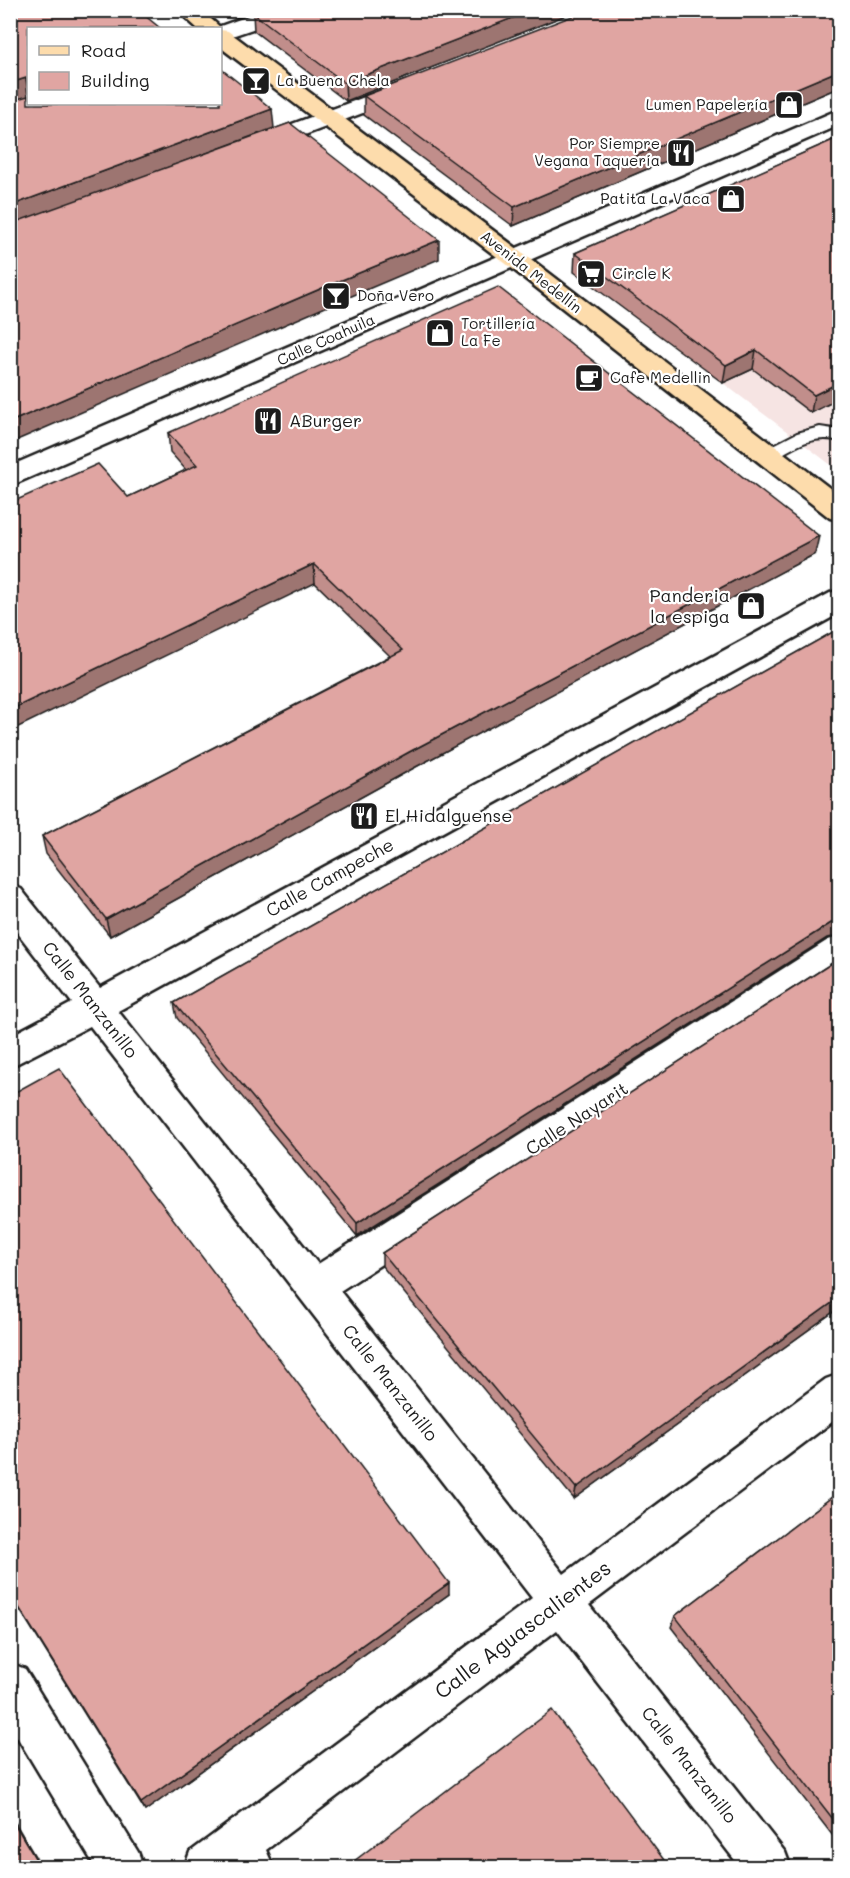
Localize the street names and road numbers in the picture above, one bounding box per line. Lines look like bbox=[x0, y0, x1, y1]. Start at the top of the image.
street label: Avenida Medellín bbox=[477, 225, 586, 317]
street label: Calle Coahuila bbox=[274, 309, 378, 370]
street label: Calle Campeche bbox=[261, 832, 398, 922]
street label: Calle Manzanillo bbox=[38, 936, 144, 1063]
street label: Calle Nayarit bbox=[521, 1076, 632, 1160]
street label: Calle Manzanillo bbox=[338, 1319, 444, 1446]
street label: Calle Aguascalientes bbox=[429, 1554, 616, 1704]
street label: Calle Manzanillo bbox=[637, 1701, 743, 1828]

